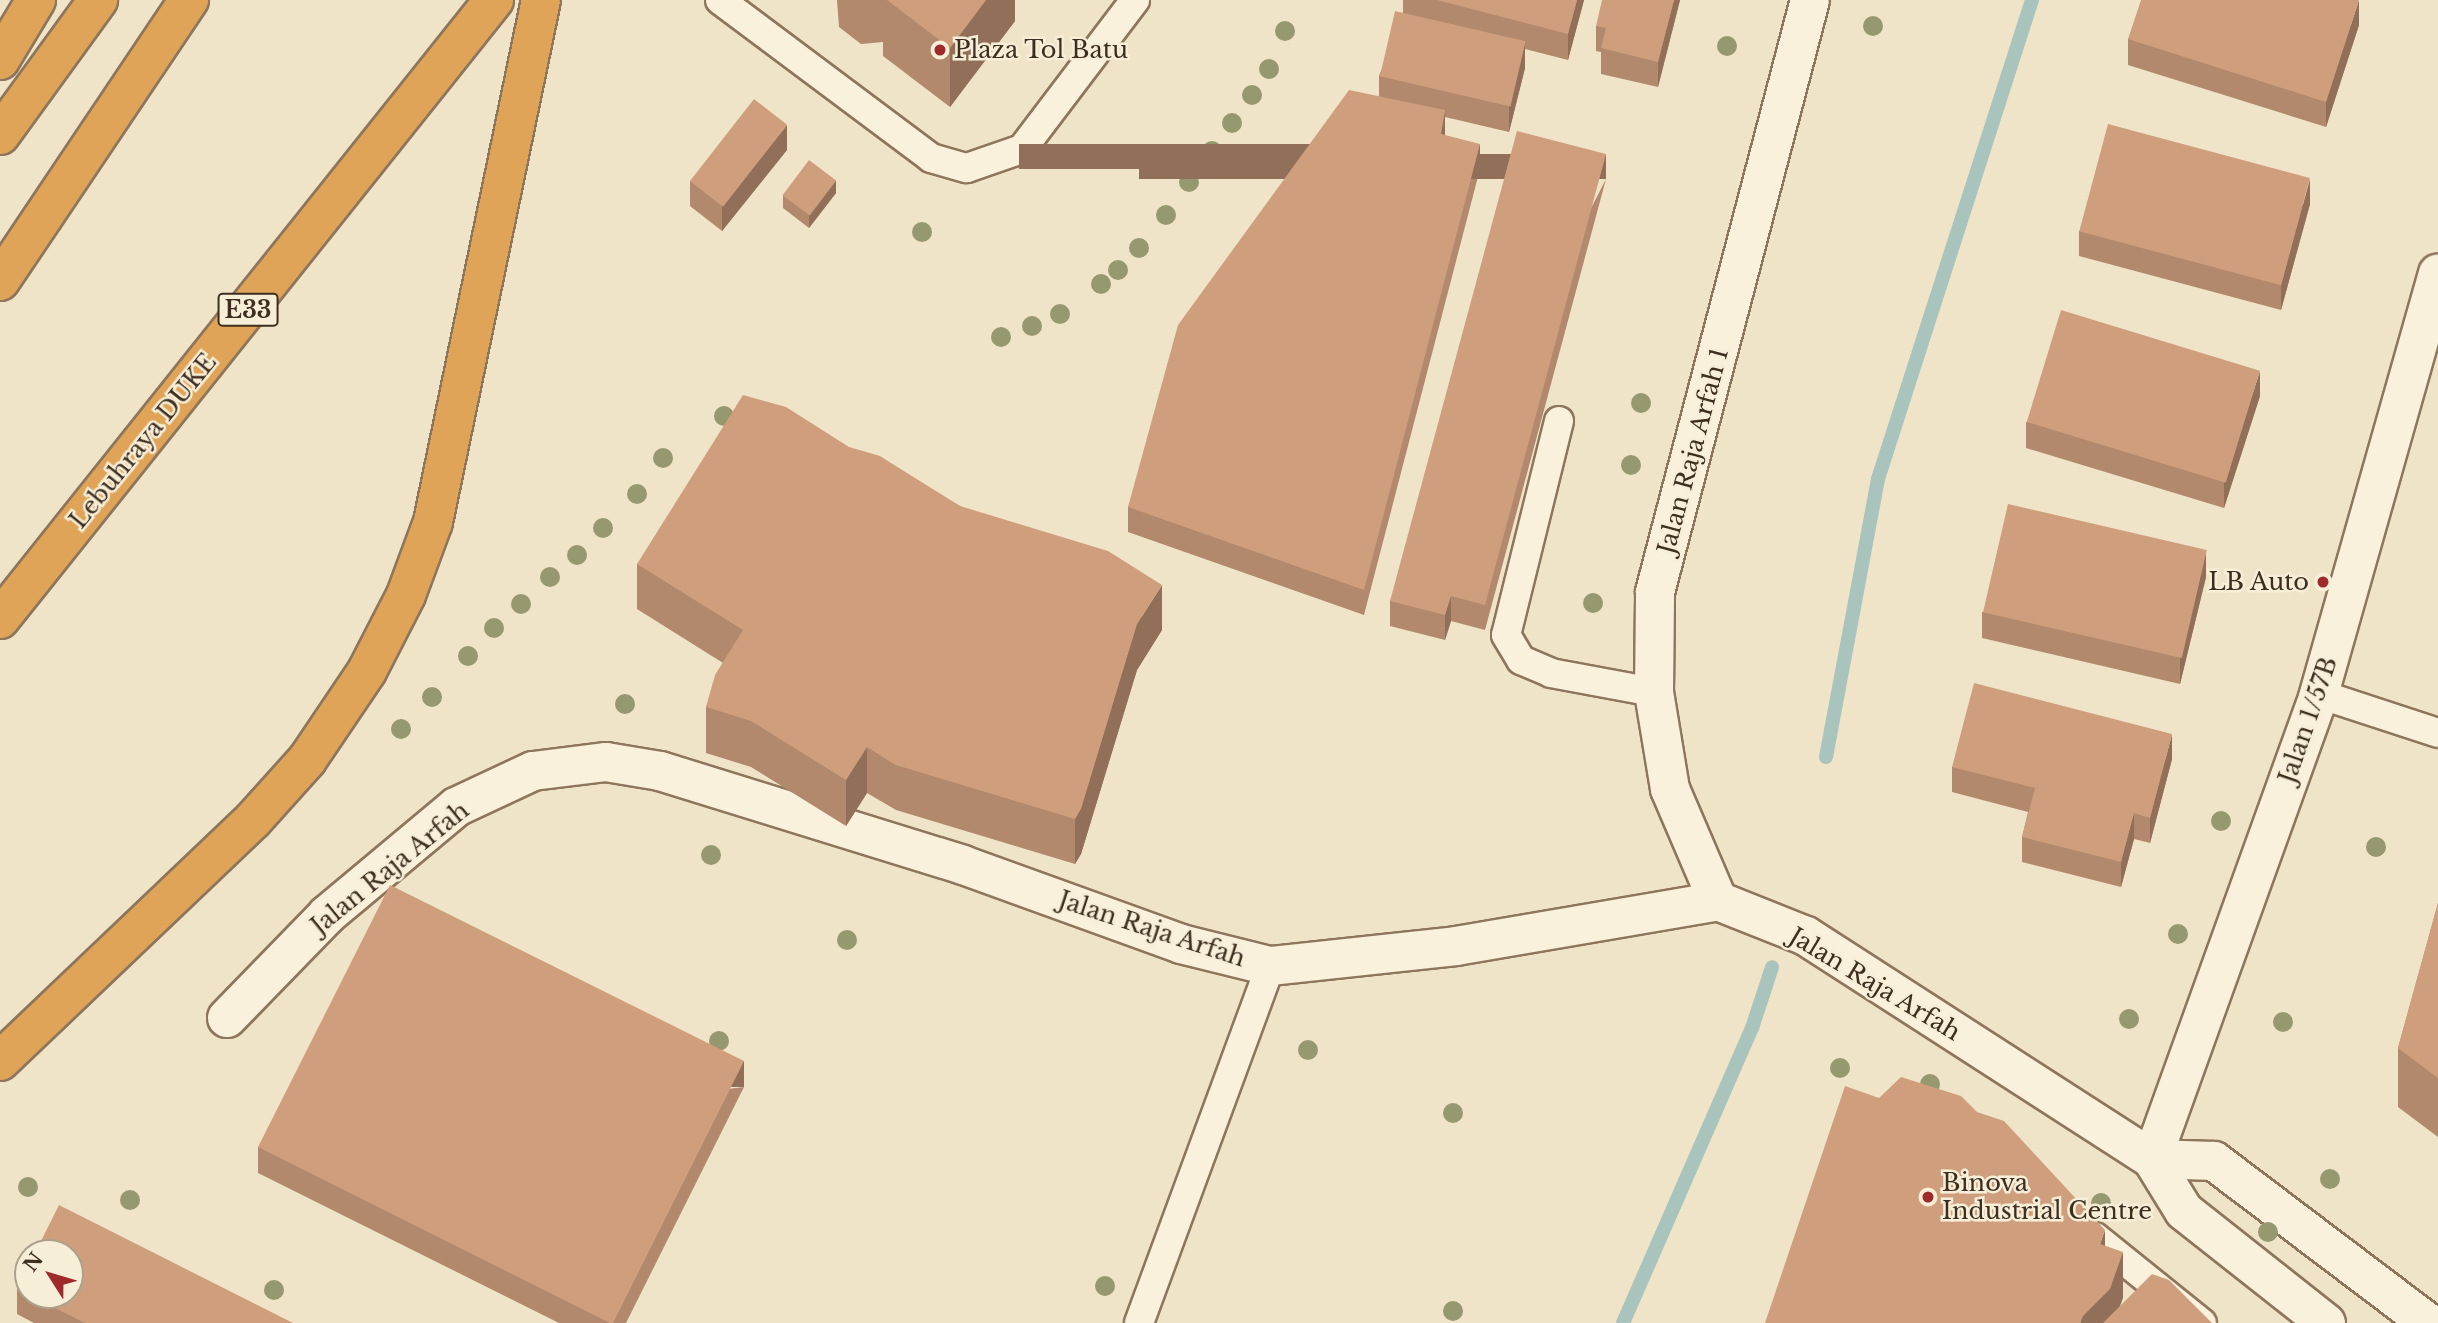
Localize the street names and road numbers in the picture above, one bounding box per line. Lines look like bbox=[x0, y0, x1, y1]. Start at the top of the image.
road number: E33 bbox=[216, 290, 280, 330]
street label: Jalan Raja Arfah 1 bbox=[1651, 344, 1735, 558]
street label: Lebuhraya DUKE bbox=[64, 348, 222, 534]
street label: Jalan 1/57B bbox=[2273, 653, 2343, 787]
street label: Jalan Raja Arfah bbox=[305, 795, 475, 941]
street label: Jalan Raja Arfah bbox=[1054, 885, 1250, 973]
street label: Jalan Raja Arfah bbox=[1784, 921, 1966, 1047]

